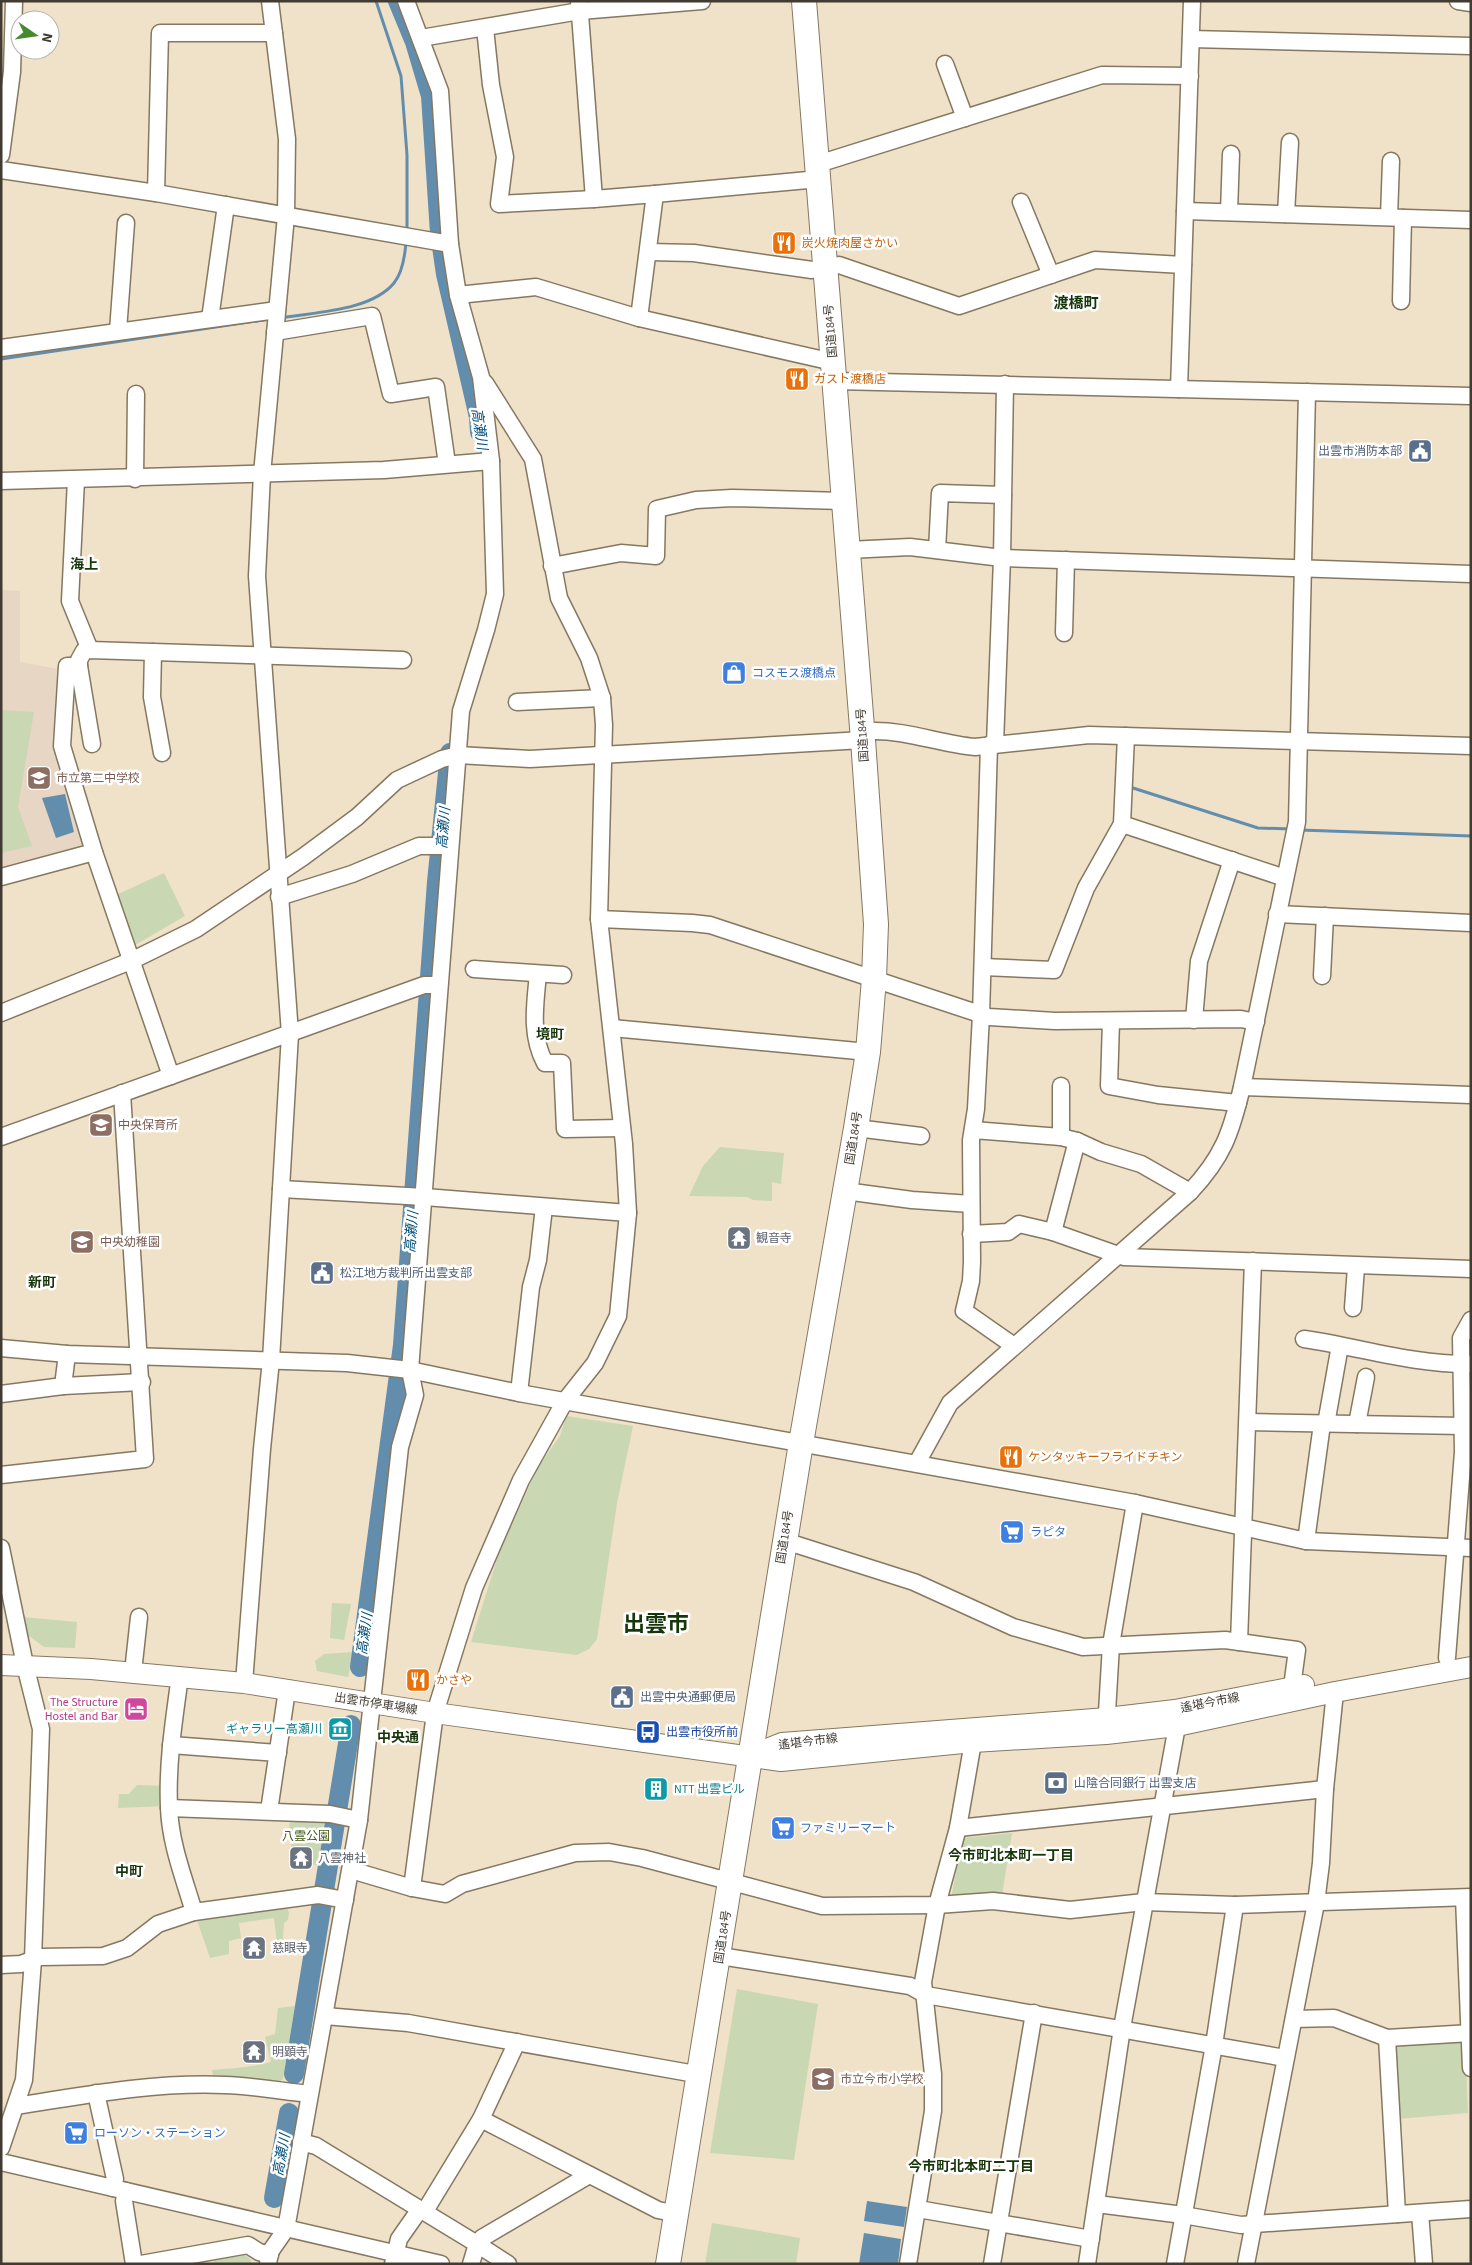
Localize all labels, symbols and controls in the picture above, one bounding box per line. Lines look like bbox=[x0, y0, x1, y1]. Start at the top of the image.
north arrow bbox=[10, 10, 60, 60]
text: N bbox=[36, 31, 57, 44]
restaurant icon: 炭火焼肉屋さかい bbox=[771, 230, 797, 256]
place label: 炭火焼肉屋さかい bbox=[802, 235, 898, 252]
district label: 渡橋町 bbox=[1053, 293, 1099, 314]
street label: 国道184号 bbox=[820, 303, 842, 359]
restaurant icon: ガスト渡橋店 bbox=[784, 366, 810, 392]
place label: ガスト渡橋店 bbox=[814, 371, 886, 388]
water label: 高瀬川 bbox=[466, 407, 492, 453]
public building icon: 出雲市消防本部 bbox=[1407, 438, 1433, 464]
place label: 出雲市消防本部 bbox=[1318, 443, 1402, 460]
district label: 海上 bbox=[70, 555, 98, 575]
shop icon: コスモス渡橋点 bbox=[721, 660, 747, 686]
place label: コスモス渡橋点 bbox=[752, 665, 836, 682]
street label: 国道184号 bbox=[853, 708, 873, 762]
school or university icon: 市立第二中学校 bbox=[26, 765, 52, 791]
place label: 市立第二中学校 bbox=[56, 770, 140, 787]
water label: 高瀬川 bbox=[432, 804, 456, 850]
district label: 境町 bbox=[536, 1025, 564, 1045]
street label: 国道184号 bbox=[841, 1110, 867, 1166]
school or university icon: 中央保育所 bbox=[88, 1112, 114, 1138]
place label: 中央保育所 bbox=[118, 1117, 178, 1134]
water label: 高瀬川 bbox=[400, 1208, 424, 1254]
temple icon: 観音寺 bbox=[726, 1225, 752, 1251]
school or university icon: 中央幼稚園 bbox=[69, 1229, 95, 1255]
place label: 観音寺 bbox=[756, 1230, 792, 1247]
place label: 中央幼稚園 bbox=[100, 1234, 160, 1251]
public building icon: 松江地方裁判所出雲支部 bbox=[309, 1260, 335, 1286]
place label: 松江地方裁判所出雲支部 bbox=[340, 1265, 472, 1282]
district label: 新町 bbox=[28, 1273, 56, 1293]
restaurant icon: ケンタッキーフライドチキン bbox=[998, 1444, 1024, 1470]
place label: ケンタッキーフライドチキン bbox=[1028, 1449, 1183, 1466]
street label: 国道184号 bbox=[772, 1509, 798, 1565]
supermarket icon: ラピタ bbox=[999, 1519, 1025, 1545]
place label: ラピタ bbox=[1030, 1524, 1066, 1541]
district label: 出雲市 bbox=[623, 1608, 689, 1640]
water label: 高瀬川 bbox=[352, 1610, 378, 1656]
restaurant icon: かさや bbox=[405, 1667, 431, 1693]
place label: かさや bbox=[436, 1672, 472, 1689]
public building icon: 出雲中央通郵便局 bbox=[609, 1684, 635, 1710]
street label: 出雲市停車場線 bbox=[333, 1689, 419, 1719]
place label: 出雲中央通郵便局 bbox=[640, 1689, 736, 1706]
street label: 遙堪今市線 bbox=[1179, 1689, 1241, 1717]
place label: The Structure Hostel and Bar bbox=[45, 1694, 119, 1725]
hotel icon: The Structure Hostel and Bar bbox=[123, 1696, 149, 1722]
museum icon: ギャラリー高瀬川 bbox=[327, 1716, 353, 1742]
bus stop icon: 出雲市役所前 bbox=[635, 1719, 661, 1745]
place label: ギャラリー高瀬川 bbox=[226, 1721, 322, 1738]
place label: 出雲市役所前 bbox=[666, 1724, 738, 1741]
district label: 中央通 bbox=[377, 1728, 419, 1748]
street label: 遙堪今市線 bbox=[777, 1730, 839, 1754]
bank icon: 山陰合同銀行 出雲支店 bbox=[1043, 1770, 1069, 1796]
place label: 山陰合同銀行 出雲支店 bbox=[1074, 1775, 1196, 1792]
building icon: NTT 出雲ビル bbox=[643, 1776, 669, 1802]
place label: NTT 出雲ビル bbox=[674, 1781, 745, 1798]
supermarket icon: ファミリーマート bbox=[770, 1815, 796, 1841]
place label: ファミリーマート bbox=[800, 1820, 896, 1837]
park label: 八雲公園 bbox=[282, 1828, 330, 1845]
temple icon: 八雲神社 bbox=[288, 1845, 314, 1871]
district label: 今市町北本町一丁目 bbox=[948, 1846, 1074, 1866]
place label: 八雲神社 bbox=[318, 1850, 366, 1867]
district label: 中町 bbox=[115, 1862, 143, 1882]
street label: 国道184号 bbox=[710, 1909, 736, 1965]
temple icon: 慈眼寺 bbox=[241, 1935, 267, 1961]
place label: 慈眼寺 bbox=[272, 1940, 308, 1957]
temple icon: 明顕寺 bbox=[241, 2039, 267, 2065]
place label: 明顕寺 bbox=[272, 2044, 308, 2061]
school or university icon: 市立今市小学校 bbox=[810, 2066, 836, 2092]
place label: 市立今市小学校 bbox=[840, 2071, 924, 2088]
supermarket icon: ローソン・ステーション bbox=[63, 2120, 89, 2146]
place label: ローソン・ステーション bbox=[94, 2125, 226, 2142]
water label: 高瀬川 bbox=[269, 2131, 296, 2177]
district label: 今市町北本町二丁目 bbox=[908, 2157, 1034, 2177]

